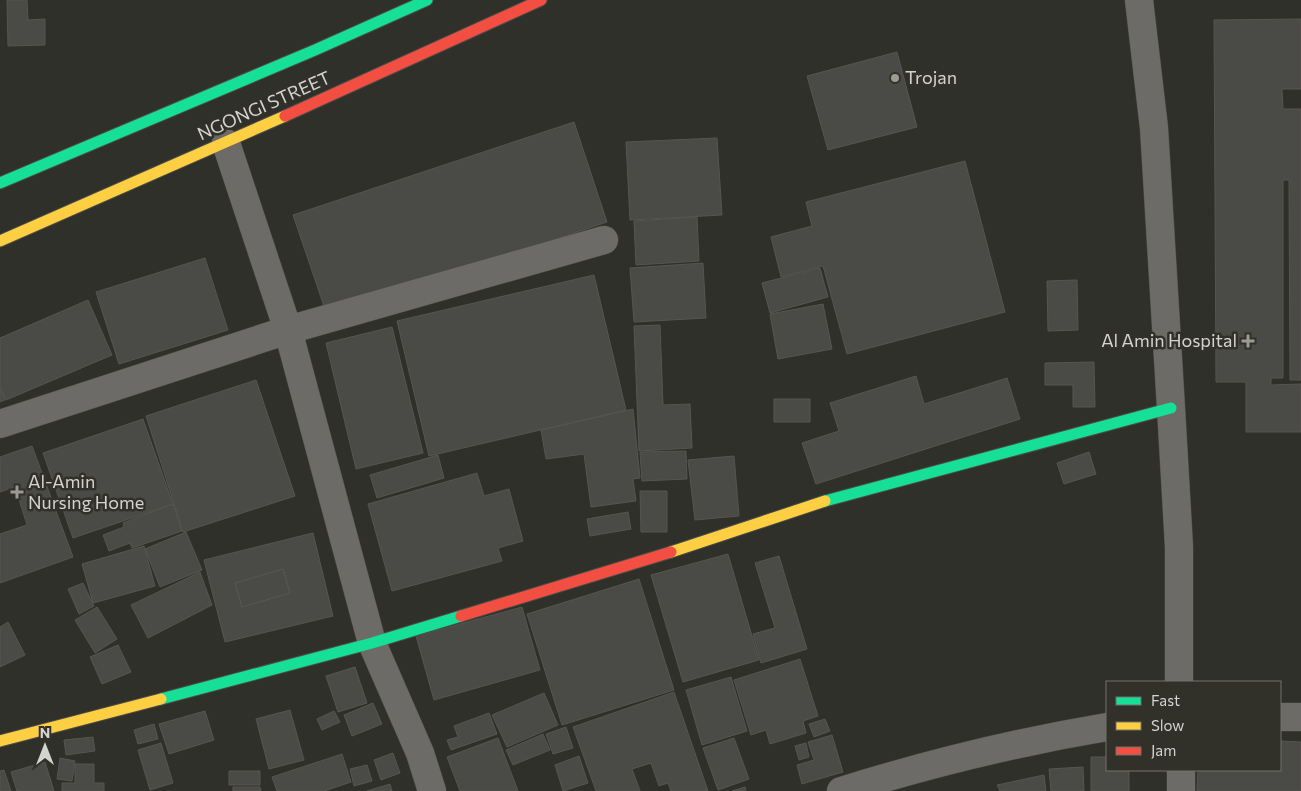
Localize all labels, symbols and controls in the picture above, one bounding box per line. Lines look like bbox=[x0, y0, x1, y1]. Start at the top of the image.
street label: NGONGI STREET bbox=[194, 66, 334, 144]
place label: Trojan bbox=[905, 66, 957, 88]
marker: Trojan bbox=[889, 72, 901, 84]
place label: Al Amin Hospital bbox=[1101, 329, 1237, 351]
marker: Al Amin Hospital bbox=[1241, 334, 1255, 348]
place label: Al-Amin Nursing Home bbox=[28, 470, 144, 513]
marker: Al-Amin Nursing Home bbox=[10, 485, 24, 499]
legend bbox=[1106, 681, 1281, 771]
text: Fast bbox=[1151, 691, 1180, 709]
text: Slow bbox=[1151, 716, 1184, 734]
north arrow bbox=[20, 721, 70, 771]
text: N bbox=[40, 724, 50, 741]
text: Jam bbox=[1151, 741, 1176, 759]

